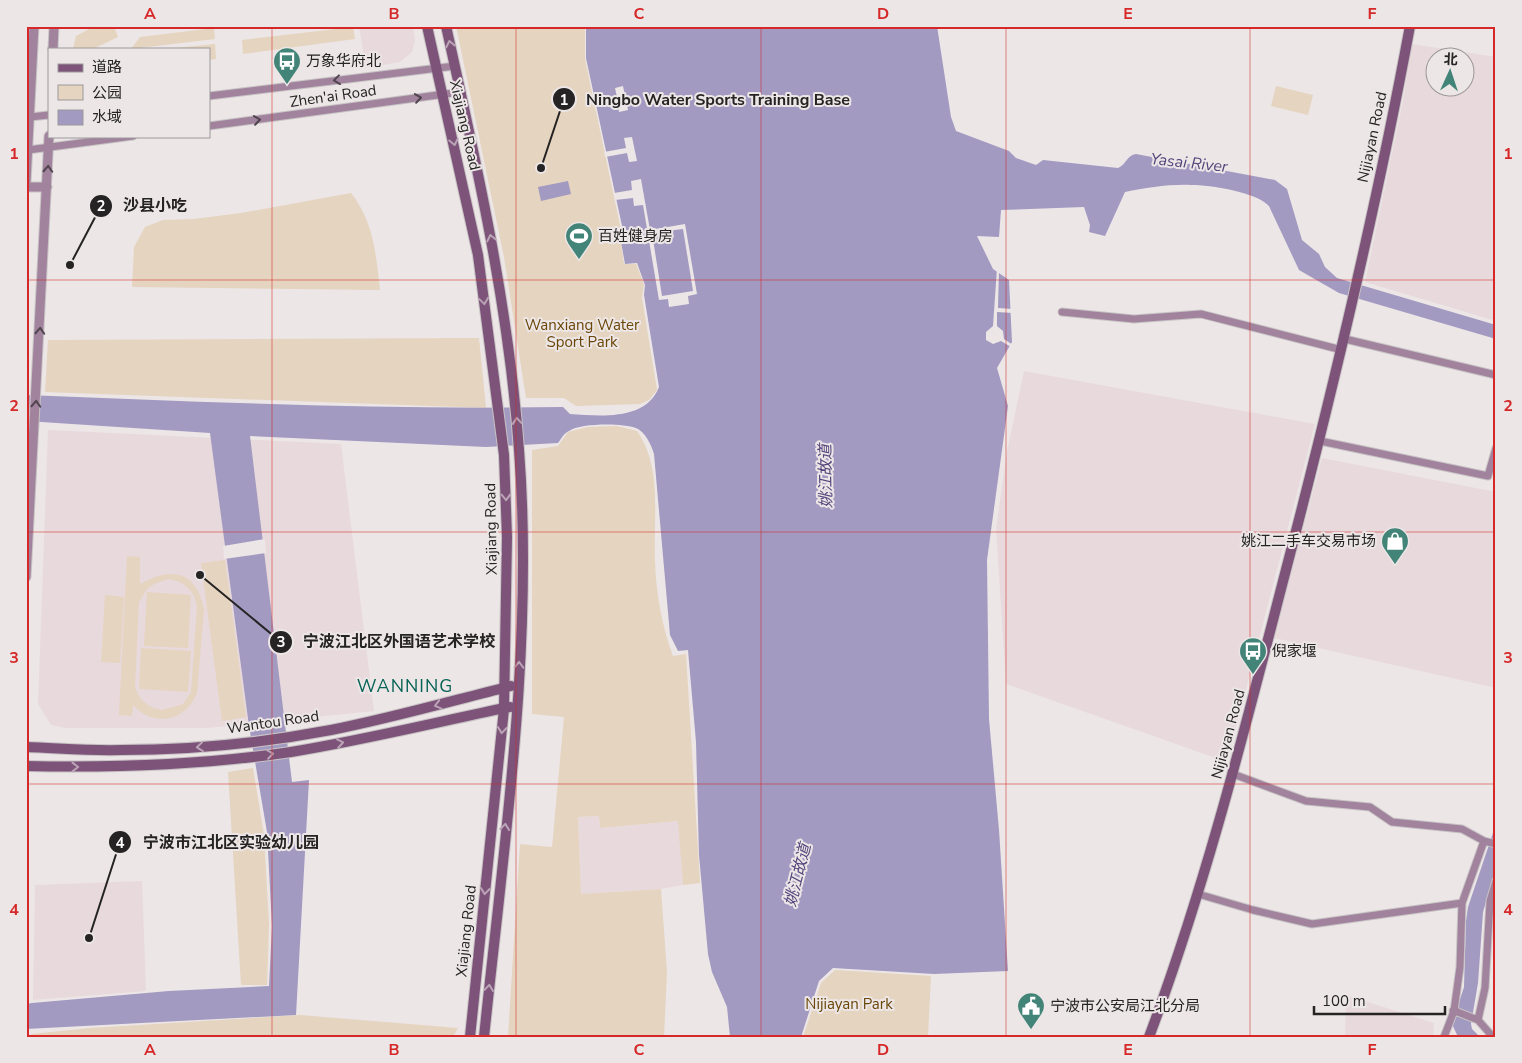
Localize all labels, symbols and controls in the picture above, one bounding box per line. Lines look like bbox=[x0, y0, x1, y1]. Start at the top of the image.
text: A bbox=[144, 3, 156, 25]
text: B bbox=[388, 3, 400, 25]
text: C bbox=[634, 3, 645, 25]
text: D bbox=[877, 3, 889, 25]
text: E bbox=[1123, 3, 1133, 25]
text: F bbox=[1368, 3, 1377, 25]
one-way arrow bbox=[445, 40, 456, 49]
bus stop icon: 万象华府北 bbox=[272, 46, 302, 85]
legend bbox=[48, 48, 210, 138]
north arrow bbox=[1424, 48, 1474, 98]
text: 北 bbox=[1443, 50, 1458, 69]
place label: 万象华府北 bbox=[306, 51, 381, 71]
text: 道路 bbox=[92, 57, 122, 77]
one-way arrow bbox=[333, 74, 341, 85]
street label: Xiajiang Road bbox=[445, 78, 485, 172]
street label: Zhen'ai Road bbox=[288, 80, 378, 112]
text: 公园 bbox=[92, 83, 122, 103]
callout: Ningbo Water Sports Training Base bbox=[551, 84, 860, 115]
text: Ningbo Water Sports Training Base bbox=[586, 89, 850, 111]
text: 1 bbox=[559, 90, 569, 110]
street label: Nijiayan Road bbox=[1353, 90, 1391, 184]
one-way arrow bbox=[414, 93, 422, 104]
text: 水域 bbox=[92, 107, 122, 127]
one-way arrow bbox=[253, 115, 261, 126]
one-way arrow bbox=[448, 137, 459, 146]
text: 1 bbox=[9, 143, 19, 165]
text: 1 bbox=[1503, 143, 1513, 165]
water label: Yasai River bbox=[1149, 148, 1230, 178]
one-way arrow bbox=[42, 165, 53, 173]
callout: 沙县小吃 bbox=[88, 190, 197, 221]
text: 沙县小吃 bbox=[123, 195, 187, 217]
text: 2 bbox=[96, 196, 106, 216]
sports icon: 百姓健身房 bbox=[564, 221, 594, 260]
place label: 百姓健身房 bbox=[598, 226, 673, 246]
one-way arrow bbox=[486, 233, 497, 242]
one-way arrow bbox=[479, 297, 489, 306]
park label: Wanxiang Water Sport Park bbox=[525, 315, 640, 352]
one-way arrow bbox=[35, 327, 46, 335]
text: 2 bbox=[9, 395, 19, 417]
text: 2 bbox=[1503, 395, 1513, 417]
one-way arrow bbox=[31, 400, 42, 408]
one-way arrow bbox=[511, 416, 522, 424]
water label: 姚江故道 bbox=[814, 442, 838, 508]
street label: Xiajiang Road bbox=[480, 483, 502, 575]
one-way arrow bbox=[500, 493, 511, 501]
shop icon: 姚江二手车交易市场 bbox=[1380, 526, 1410, 565]
place label: 姚江二手车交易市场 bbox=[1241, 531, 1376, 551]
callout: 宁波江北区外国语艺术学校 bbox=[268, 626, 505, 657]
text: 宁波江北区外国语艺术学校 bbox=[303, 631, 496, 653]
text: 3 bbox=[276, 632, 286, 652]
bus stop icon: 倪家堰 bbox=[1238, 636, 1268, 675]
place label: 倪家堰 bbox=[1272, 641, 1317, 661]
text: 3 bbox=[9, 647, 19, 669]
text: 3 bbox=[1503, 647, 1513, 669]
one-way arrow bbox=[514, 660, 525, 668]
district label: WANNING bbox=[357, 674, 453, 698]
street label: Nijiayan Road bbox=[1206, 687, 1250, 781]
one-way arrow bbox=[435, 699, 443, 709]
street label: Wantou Road bbox=[226, 706, 320, 738]
one-way arrow bbox=[497, 726, 508, 734]
one-way arrow bbox=[336, 738, 345, 748]
one-way arrow bbox=[195, 741, 203, 752]
one-way arrow bbox=[266, 750, 275, 760]
one-way arrow bbox=[72, 762, 79, 772]
one-way arrow bbox=[499, 822, 510, 830]
callout: 宁波市江北区实验幼儿园 bbox=[108, 827, 329, 858]
text: 宁波市江北区实验幼儿园 bbox=[143, 832, 319, 854]
text: 4 bbox=[115, 833, 125, 853]
water label: 姚江故道 bbox=[780, 839, 817, 909]
street label: Xiajiang Road bbox=[451, 884, 481, 978]
one-way arrow bbox=[480, 887, 491, 895]
text: 4 bbox=[9, 899, 19, 921]
text: 4 bbox=[1503, 899, 1513, 921]
scale bar bbox=[1314, 983, 1446, 1015]
one-way arrow bbox=[483, 984, 494, 992]
public building icon: 宁波市公安局江北分局 bbox=[1016, 991, 1046, 1030]
text: 100 m bbox=[1322, 991, 1366, 1011]
park label: Nijiayan Park bbox=[805, 994, 893, 1014]
place label: 宁波市公安局江北分局 bbox=[1050, 996, 1200, 1016]
text: A bbox=[144, 1039, 156, 1061]
text: B bbox=[388, 1039, 400, 1061]
text: C bbox=[634, 1039, 645, 1061]
text: D bbox=[877, 1039, 889, 1061]
text: E bbox=[1123, 1039, 1133, 1061]
text: F bbox=[1368, 1039, 1377, 1061]

